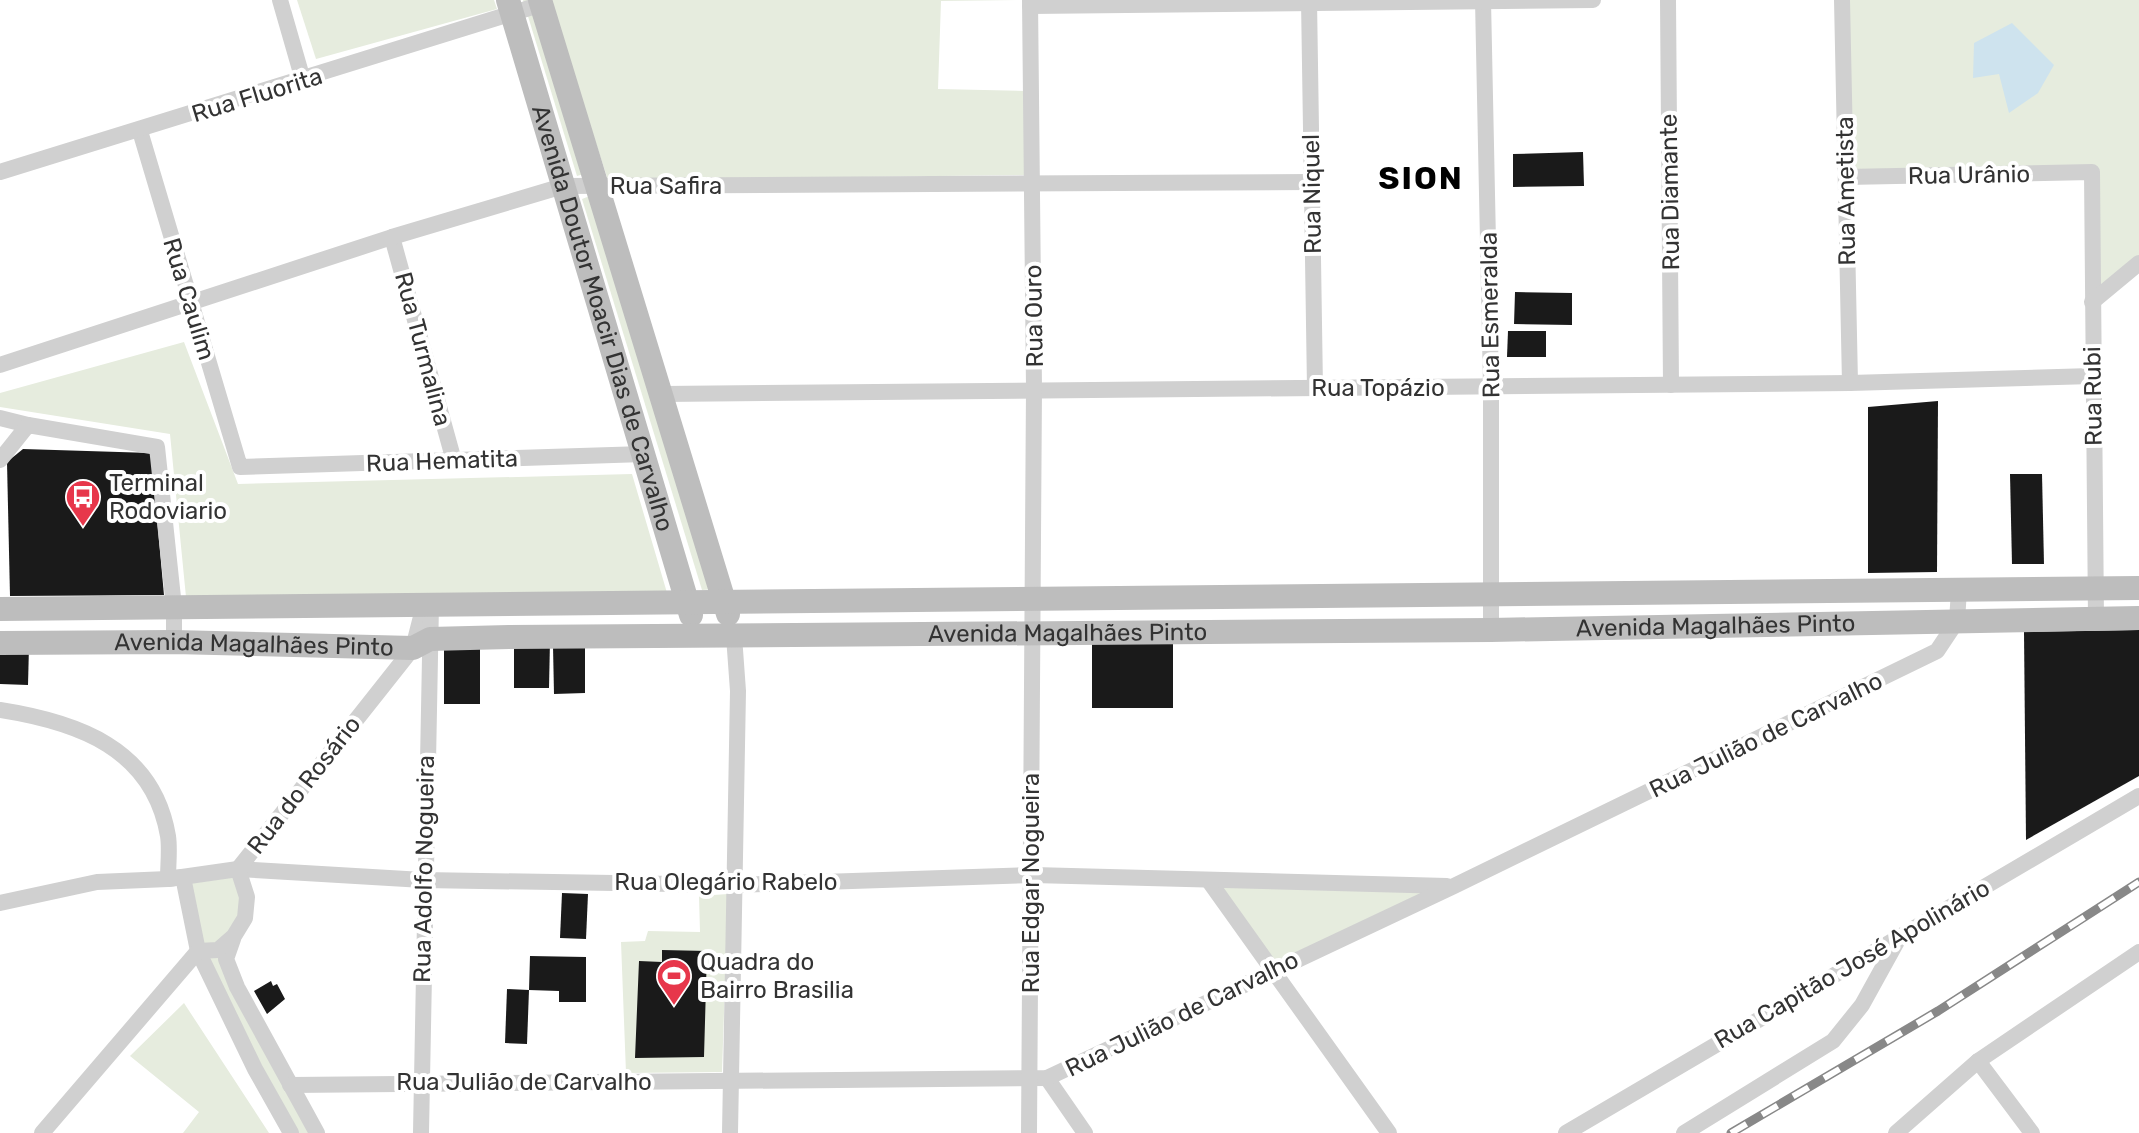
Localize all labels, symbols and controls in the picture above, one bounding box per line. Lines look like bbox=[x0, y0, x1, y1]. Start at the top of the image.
street label: Rua Fluorita bbox=[188, 62, 326, 128]
street label: Avenida Doutor Moacir Dias de Carvalho bbox=[526, 102, 679, 535]
street label: Rua Diamante bbox=[1655, 113, 1685, 271]
street label: Rua Ametista bbox=[1831, 116, 1861, 266]
street label: Rua Niquel bbox=[1297, 134, 1327, 254]
district label: SION bbox=[1378, 159, 1464, 197]
street label: Rua Urânio bbox=[1908, 160, 2030, 190]
street label: Rua Safira bbox=[610, 172, 722, 200]
street label: Rua Esmeralda bbox=[1475, 232, 1505, 398]
street label: Rua Caulim bbox=[157, 235, 221, 363]
street label: Rua Ouro bbox=[1019, 264, 1049, 368]
street label: Rua Turmalina bbox=[389, 269, 457, 429]
street label: Rua Rubi bbox=[2078, 346, 2108, 446]
street label: Rua Topázio bbox=[1311, 374, 1445, 402]
street label: Rua Hematita bbox=[365, 444, 519, 478]
place label: Terminal Rodoviario bbox=[109, 469, 227, 525]
bus stop icon: Terminal Rodoviario bbox=[64, 478, 102, 528]
street label: Avenida Magalhães Pinto bbox=[1576, 609, 1856, 642]
street label: Avenida Magalhães Pinto bbox=[928, 618, 1207, 648]
street label: Avenida Magalhães Pinto bbox=[114, 628, 394, 662]
street label: Rua Julião de Carvalho bbox=[1645, 666, 1887, 804]
street label: Rua do Rosário bbox=[242, 711, 366, 859]
street label: Rua Adolfo Nogueira bbox=[408, 755, 440, 983]
street label: Rua Edgar Nogueira bbox=[1017, 773, 1045, 993]
street label: Rua Olegário Rabelo bbox=[614, 868, 838, 896]
street label: Rua Capitão José Apolinário bbox=[1709, 874, 1995, 1054]
street label: Rua Julião de Carvalho bbox=[1061, 945, 1303, 1083]
place label: Quadra do Bairro Brasilia bbox=[700, 948, 854, 1004]
sports icon: Quadra do Bairro Brasilia bbox=[655, 957, 693, 1007]
street label: Rua Julião de Carvalho bbox=[396, 1068, 652, 1096]

